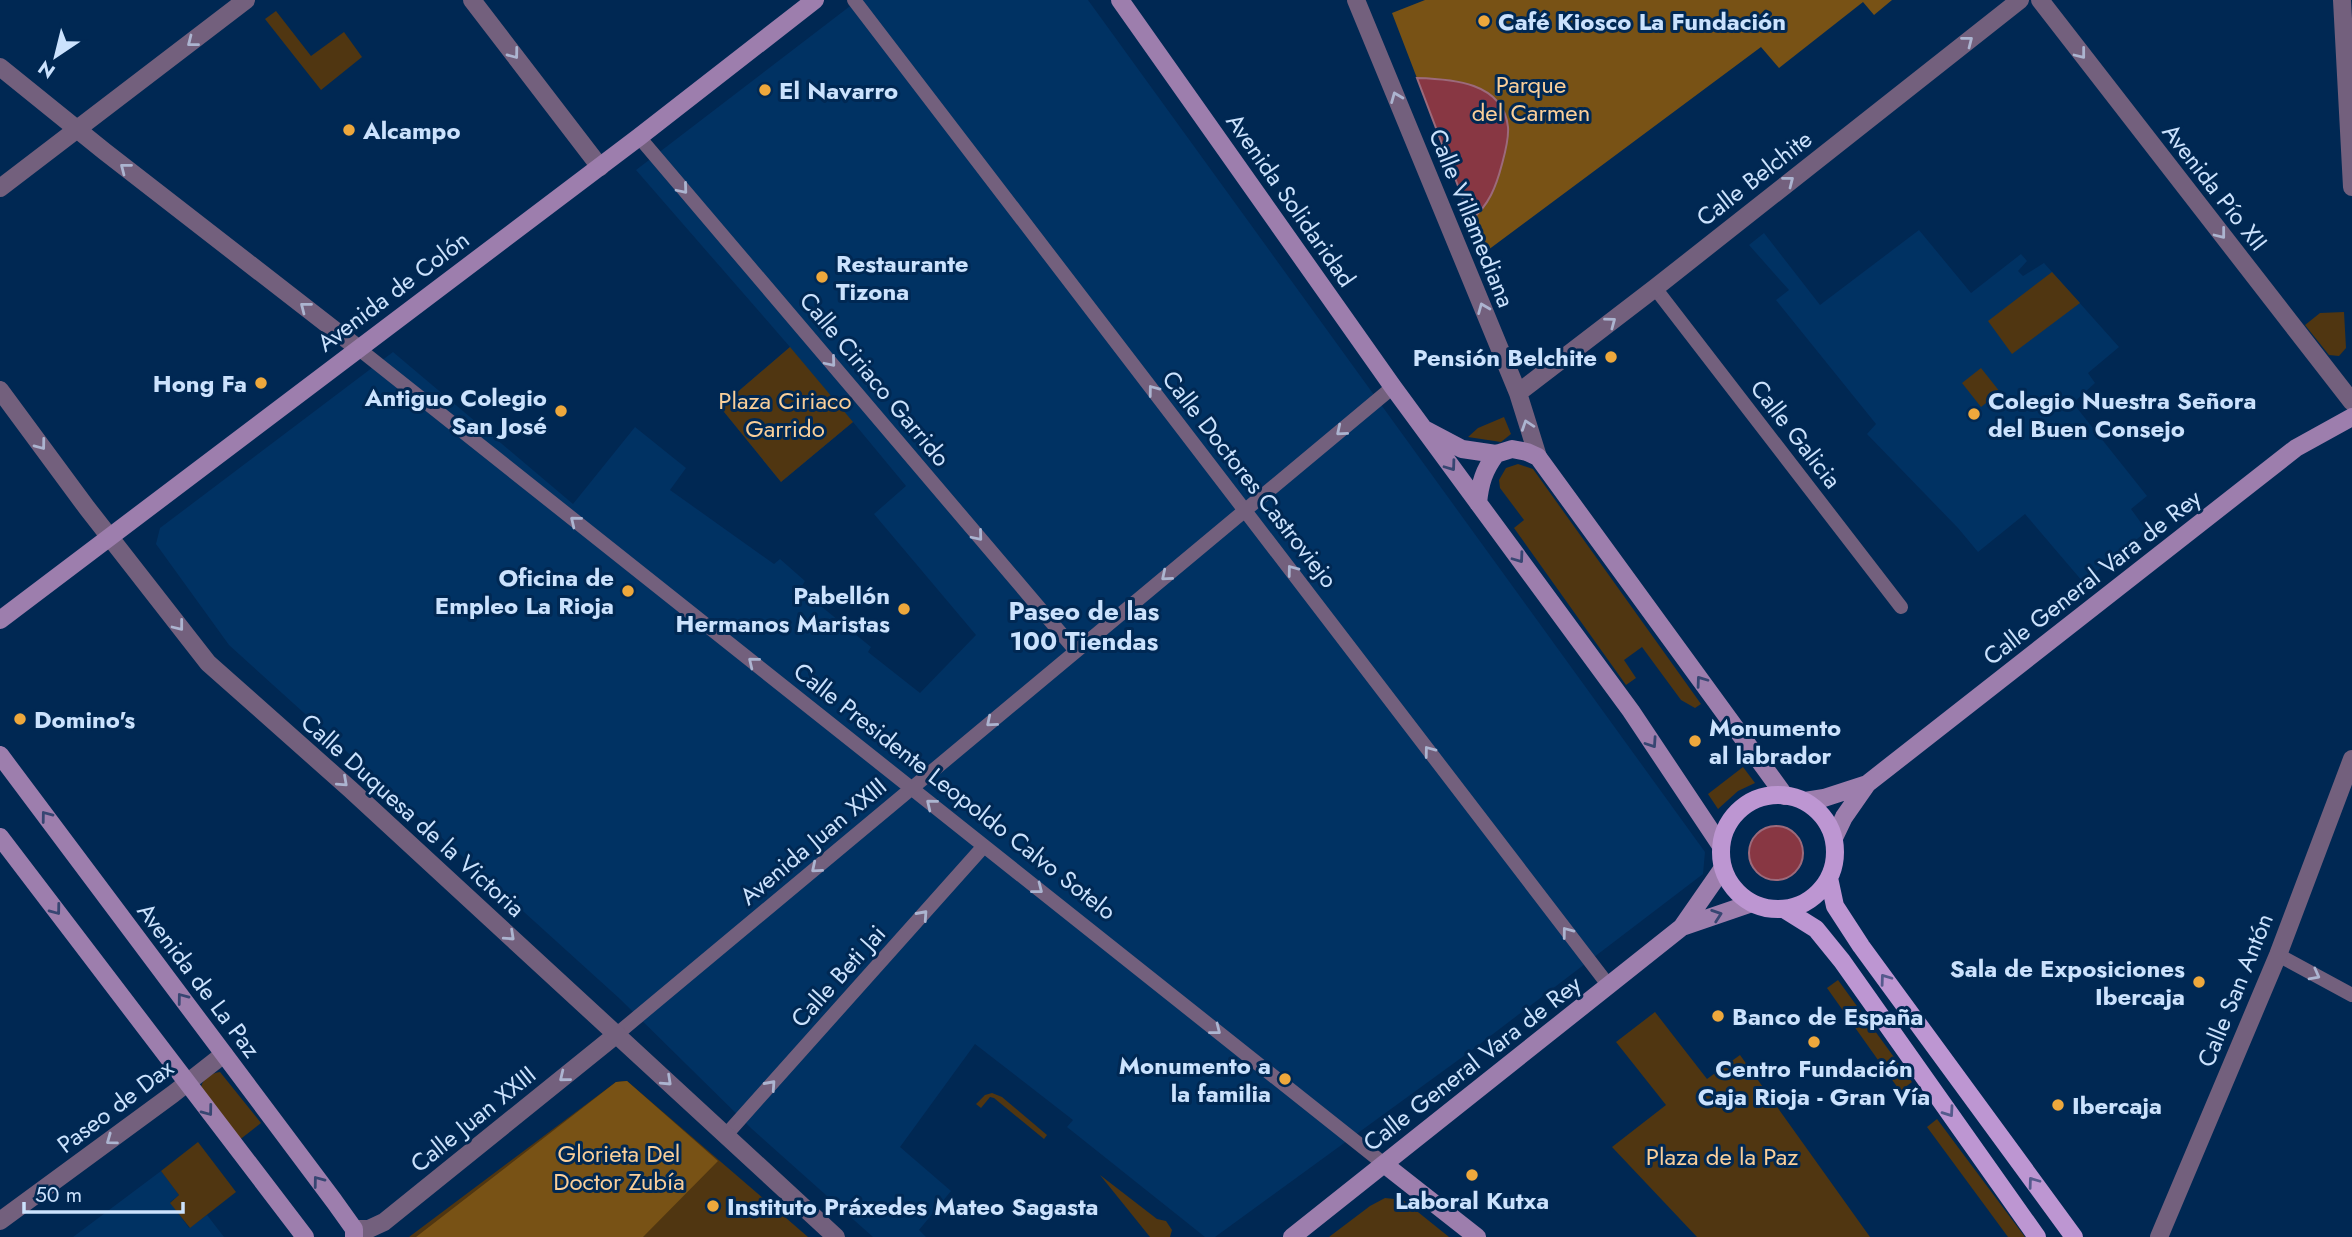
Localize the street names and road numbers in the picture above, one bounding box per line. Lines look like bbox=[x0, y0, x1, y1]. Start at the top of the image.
street label: Avenida Solidaridad bbox=[1218, 106, 1364, 294]
street label: Avenida Pío XII bbox=[2154, 116, 2276, 258]
street label: Calle Belchite bbox=[1689, 122, 1819, 234]
street label: Calle Villamediana bbox=[1420, 123, 1524, 313]
street label: Avenida de Colón bbox=[310, 222, 476, 360]
street label: Calle Ciriaco Garrido bbox=[791, 284, 959, 474]
street label: Calle Doctores Castroviejo bbox=[1154, 363, 1346, 595]
street label: Calle Galicia bbox=[1742, 372, 1850, 496]
street label: Calle General Vara de Rey bbox=[1976, 480, 2209, 673]
street label: Calle Presidente Leopoldo Calvo Sotelo bbox=[786, 654, 1124, 928]
street label: Calle Duquesa de la Victoria bbox=[293, 705, 533, 925]
street label: Avenida Juan XXIII bbox=[732, 769, 894, 913]
street label: Avenida de La Paz bbox=[129, 895, 269, 1065]
street label: Calle San Antón bbox=[2188, 908, 2282, 1072]
street label: Calle Beti Jai bbox=[782, 917, 894, 1035]
street label: Calle General Vara de Rey bbox=[1356, 966, 1589, 1159]
street label: Paseo de Dax bbox=[50, 1050, 181, 1161]
street label: Calle Juan XXIII bbox=[403, 1057, 543, 1181]

